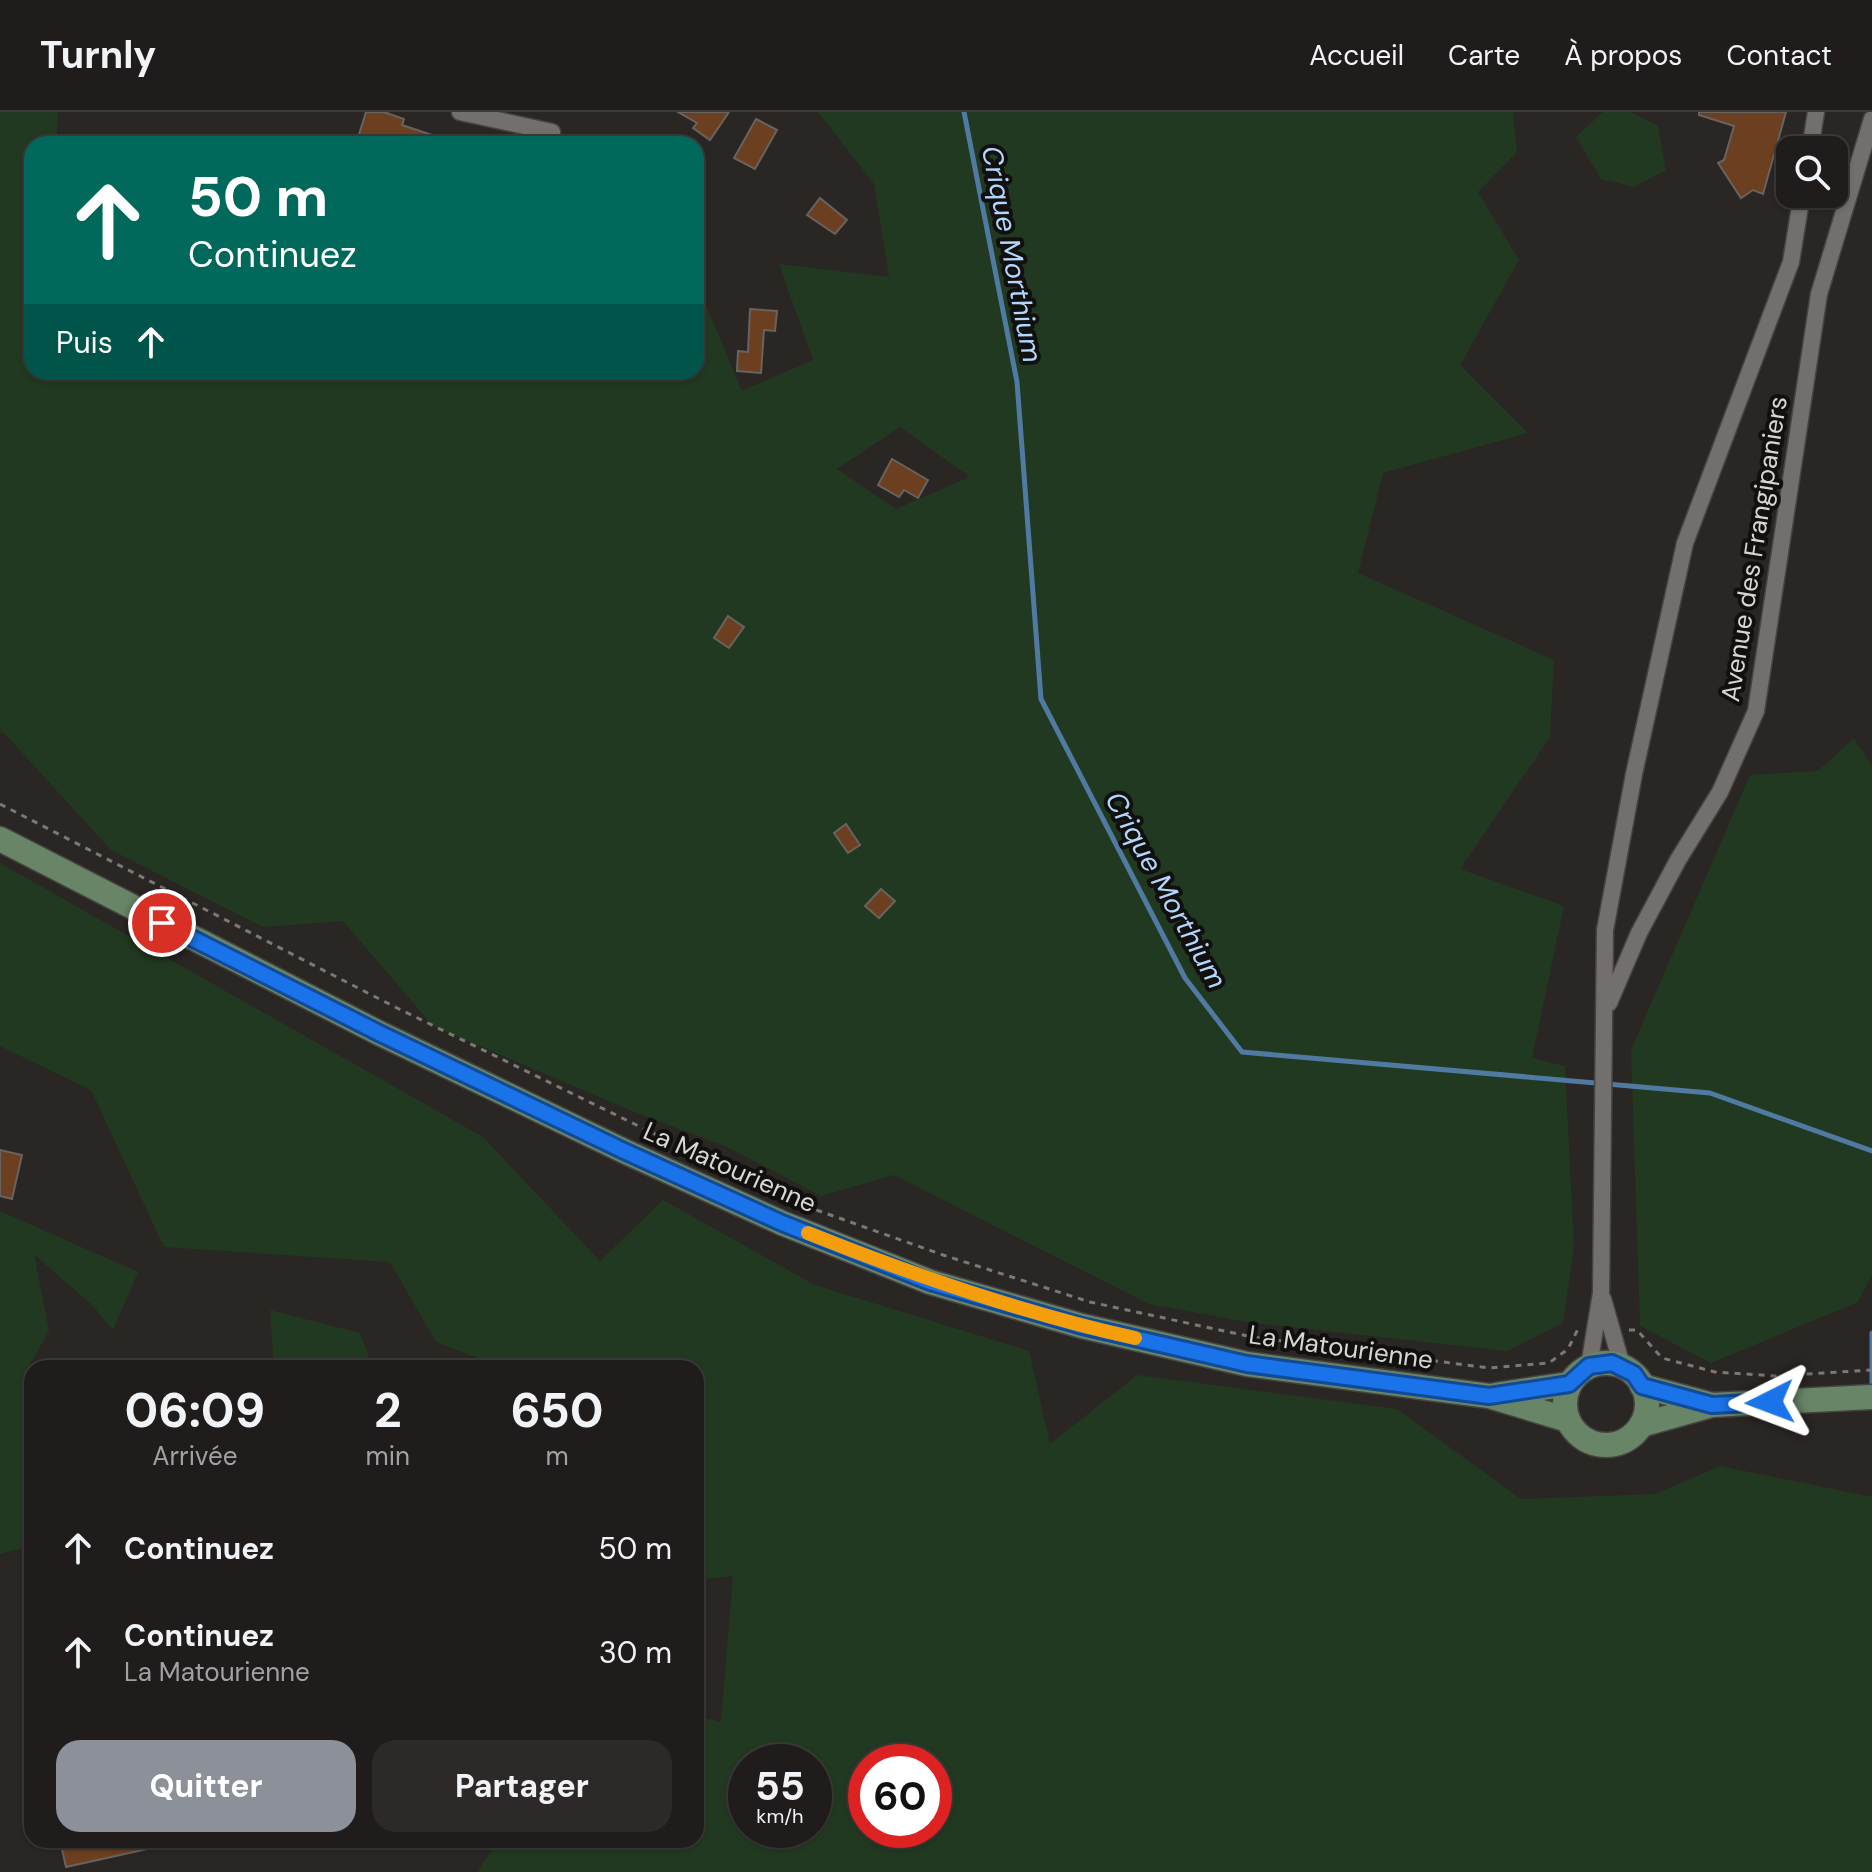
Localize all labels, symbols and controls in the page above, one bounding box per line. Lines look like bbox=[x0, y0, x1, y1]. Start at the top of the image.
text: Turnly bbox=[40, 30, 156, 80]
text: Accueil bbox=[1309, 37, 1404, 74]
text: Carte bbox=[1448, 37, 1520, 74]
text: À propos bbox=[1564, 37, 1682, 74]
text: Contact bbox=[1726, 37, 1832, 74]
map controls bbox=[1776, 136, 1848, 208]
button: search bbox=[1776, 136, 1848, 208]
water label: Crique Morthium bbox=[973, 143, 1051, 365]
text: 50 m bbox=[188, 160, 328, 233]
icon: ahead bbox=[56, 168, 160, 272]
text: Continuez bbox=[188, 231, 357, 278]
icon: ahead bbox=[129, 320, 173, 364]
text: Puis bbox=[56, 323, 113, 362]
street label: Avenue des Frangipaniers bbox=[1713, 394, 1795, 704]
water label: Crique Morthium bbox=[1097, 785, 1235, 995]
pin bbox=[128, 889, 196, 957]
icon: arrive bbox=[140, 901, 184, 945]
street label: La Matourienne bbox=[638, 1114, 822, 1220]
street label: La Matourienne bbox=[1247, 1317, 1435, 1377]
position arrow bbox=[1728, 1360, 1812, 1444]
text: 06:09 bbox=[124, 1379, 265, 1442]
text: 2 bbox=[374, 1379, 402, 1442]
text: 650 bbox=[510, 1379, 604, 1442]
text: Arrivée bbox=[152, 1439, 237, 1473]
text: min bbox=[366, 1439, 410, 1473]
text: m bbox=[545, 1439, 569, 1473]
icon: ahead bbox=[56, 1526, 100, 1570]
text: Continuez bbox=[124, 1529, 274, 1568]
text: 50 m bbox=[598, 1529, 672, 1568]
text: Continuez bbox=[124, 1616, 274, 1655]
icon: ahead bbox=[56, 1630, 100, 1674]
text: 30 m bbox=[599, 1633, 672, 1672]
text: La Matourienne bbox=[124, 1655, 310, 1689]
button: Quitter bbox=[56, 1740, 356, 1832]
button: Partager bbox=[372, 1740, 672, 1832]
speed limit sign: 60 bbox=[848, 1744, 952, 1848]
text: 55 bbox=[755, 1760, 805, 1812]
text: km/h bbox=[756, 1803, 804, 1829]

